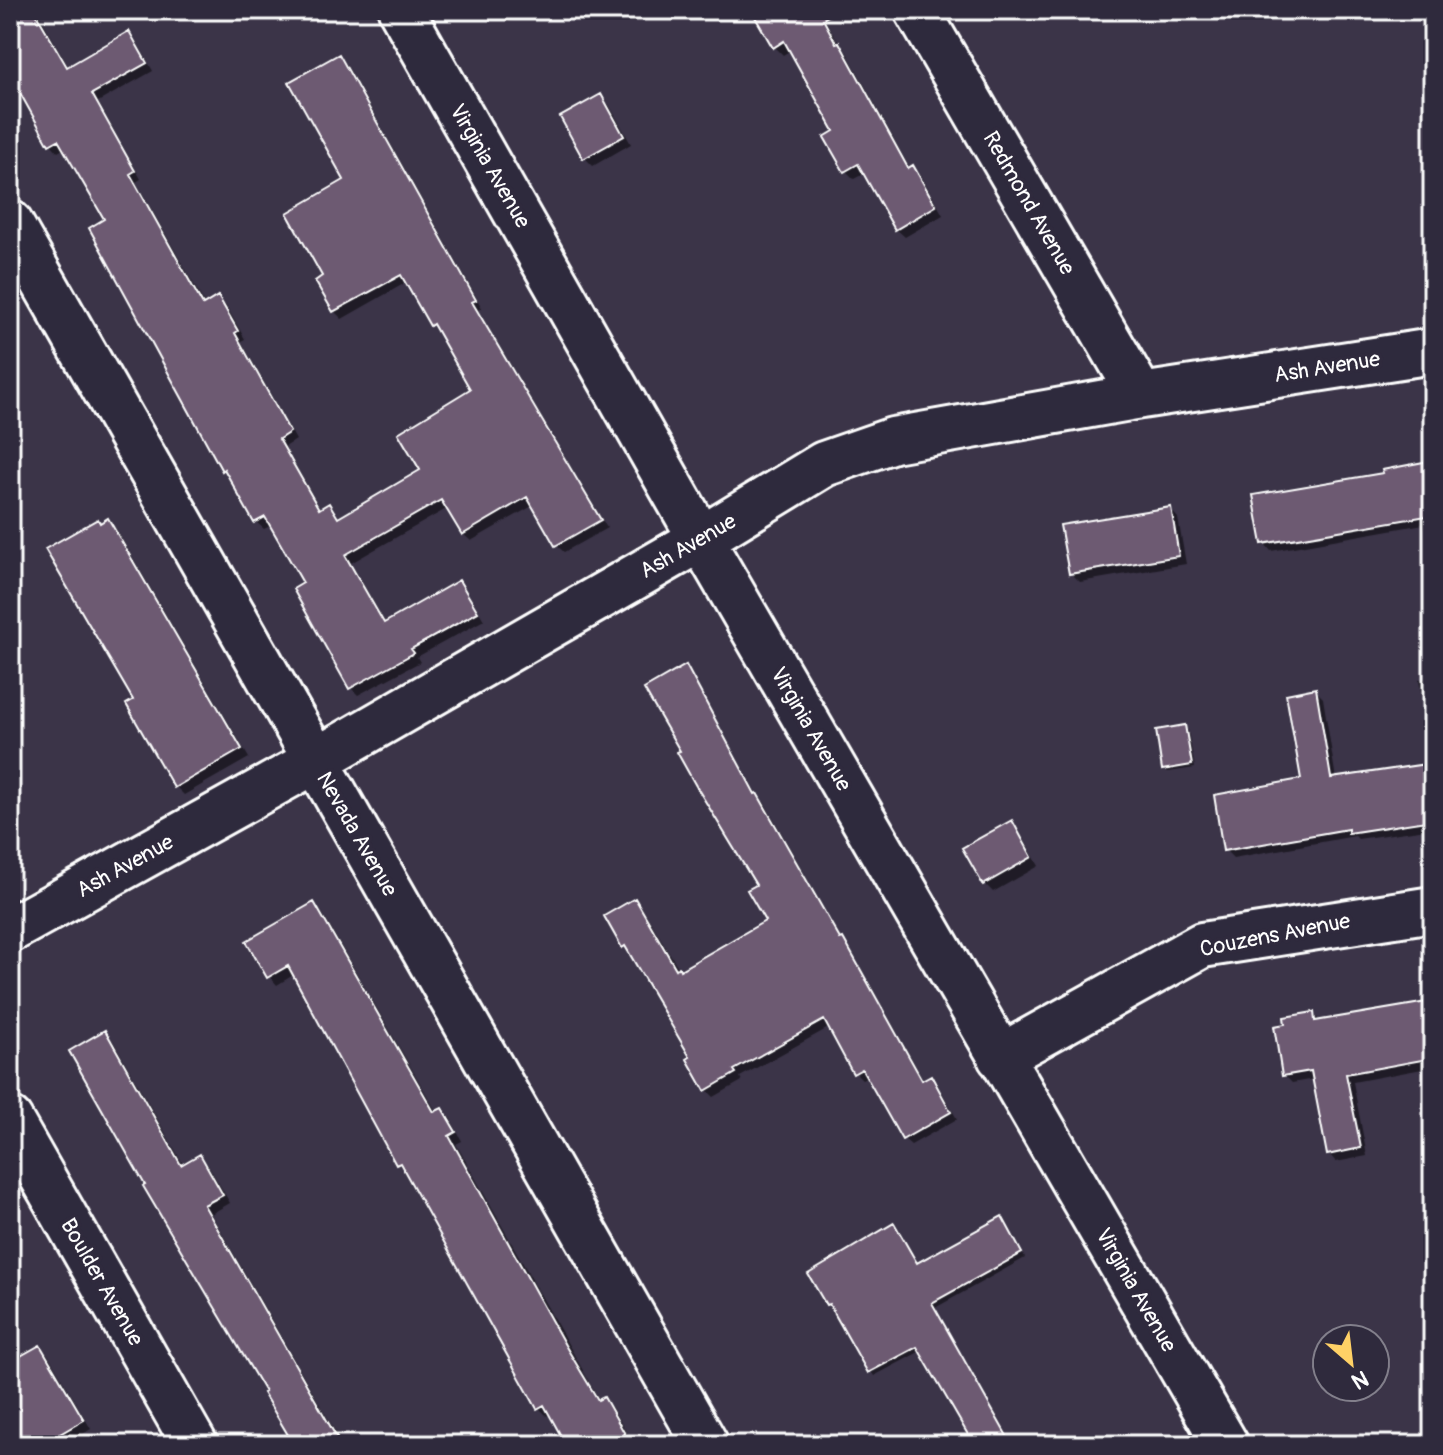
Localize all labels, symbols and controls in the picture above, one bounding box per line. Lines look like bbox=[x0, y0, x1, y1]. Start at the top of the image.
street label: Virginia Avenue bbox=[443, 99, 537, 233]
street label: Redmond Avenue bbox=[977, 126, 1081, 280]
street label: Ash Avenue bbox=[1272, 345, 1382, 389]
street label: Ash Avenue bbox=[635, 507, 741, 585]
street label: Virginia Avenue bbox=[764, 662, 858, 796]
street label: Nevada Avenue bbox=[310, 767, 404, 901]
street label: Ash Avenue bbox=[71, 828, 179, 904]
street label: Couzens Avenue bbox=[1197, 907, 1353, 963]
street label: Boulder Avenue bbox=[54, 1213, 150, 1351]
street label: Virginia Avenue bbox=[1089, 1223, 1183, 1357]
north arrow bbox=[1311, 1323, 1391, 1403]
text: N bbox=[1347, 1364, 1373, 1396]

